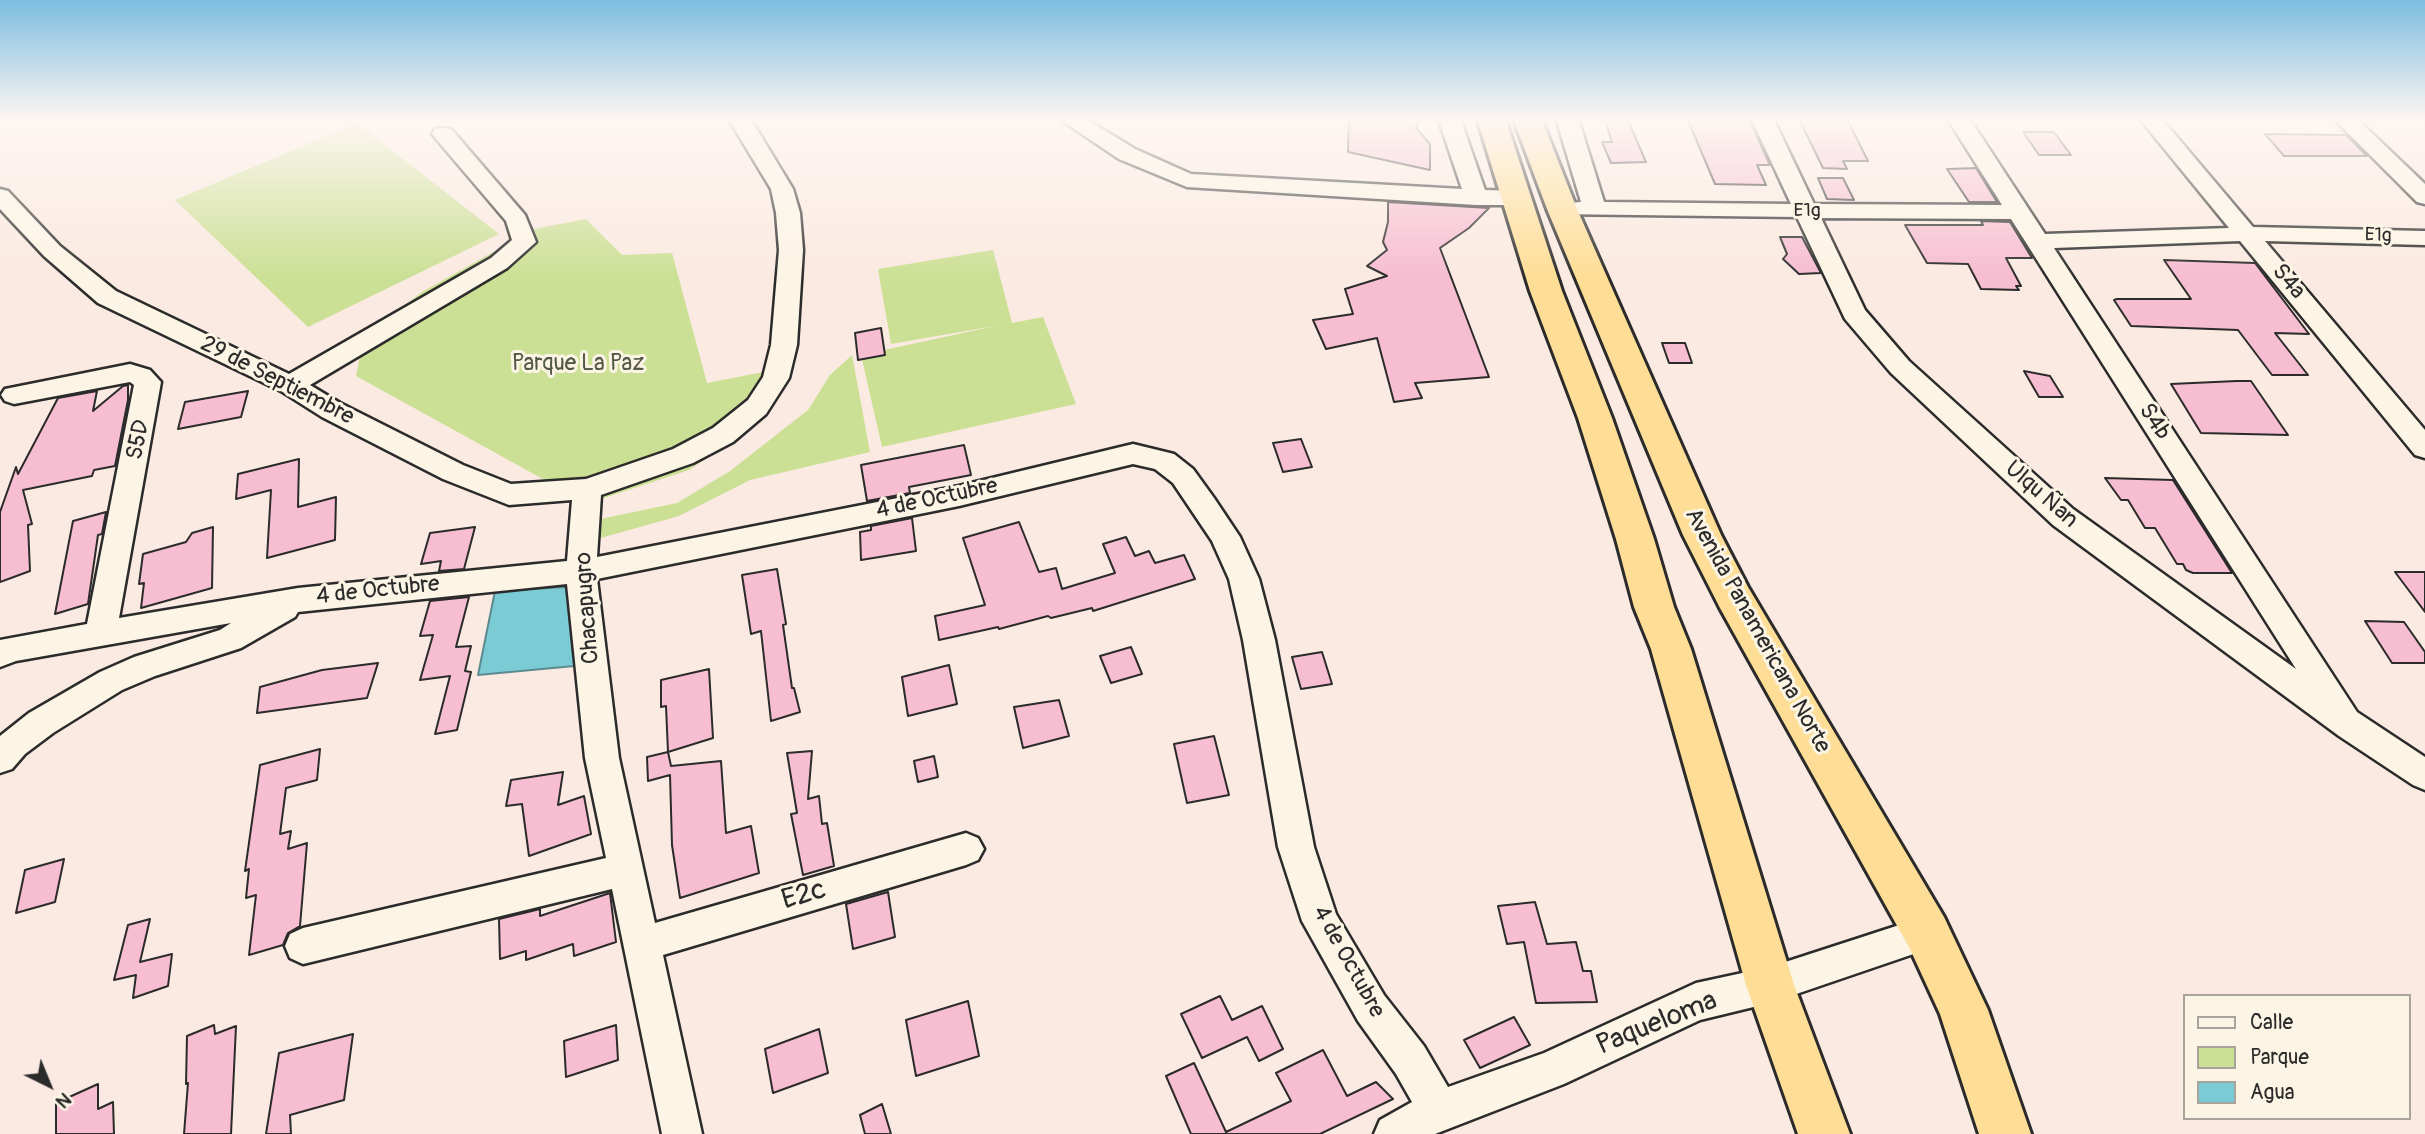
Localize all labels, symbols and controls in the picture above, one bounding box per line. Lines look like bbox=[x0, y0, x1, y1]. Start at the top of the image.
street label: E1g bbox=[1794, 200, 1820, 222]
street label: E1g bbox=[2364, 224, 2392, 248]
street label: S4a bbox=[2265, 259, 2311, 305]
street label: 29 de Septiembre bbox=[196, 330, 358, 432]
park label: Parque La Paz bbox=[512, 350, 644, 378]
street label: S4b bbox=[2132, 399, 2176, 445]
street label: S5D bbox=[122, 418, 156, 462]
street label: Ulqu Ñan bbox=[1999, 456, 2083, 534]
street label: 4 de Octubre bbox=[874, 473, 1000, 525]
street label: Avenida Panamericana Norte bbox=[1678, 504, 1836, 758]
street label: Chacapugro bbox=[570, 551, 606, 665]
street label: 4 de Octubre bbox=[315, 571, 441, 611]
street label: E2c bbox=[778, 874, 830, 918]
street label: 4 de Octubre bbox=[1306, 901, 1390, 1023]
street label: Paqueloma bbox=[1592, 985, 1722, 1063]
legend bbox=[2184, 994, 2411, 1120]
text: Calle bbox=[2250, 1009, 2293, 1036]
text: Parque bbox=[2250, 1044, 2309, 1071]
north arrow bbox=[14, 1050, 84, 1120]
text: Agua bbox=[2250, 1079, 2295, 1106]
text: N bbox=[50, 1087, 76, 1114]

